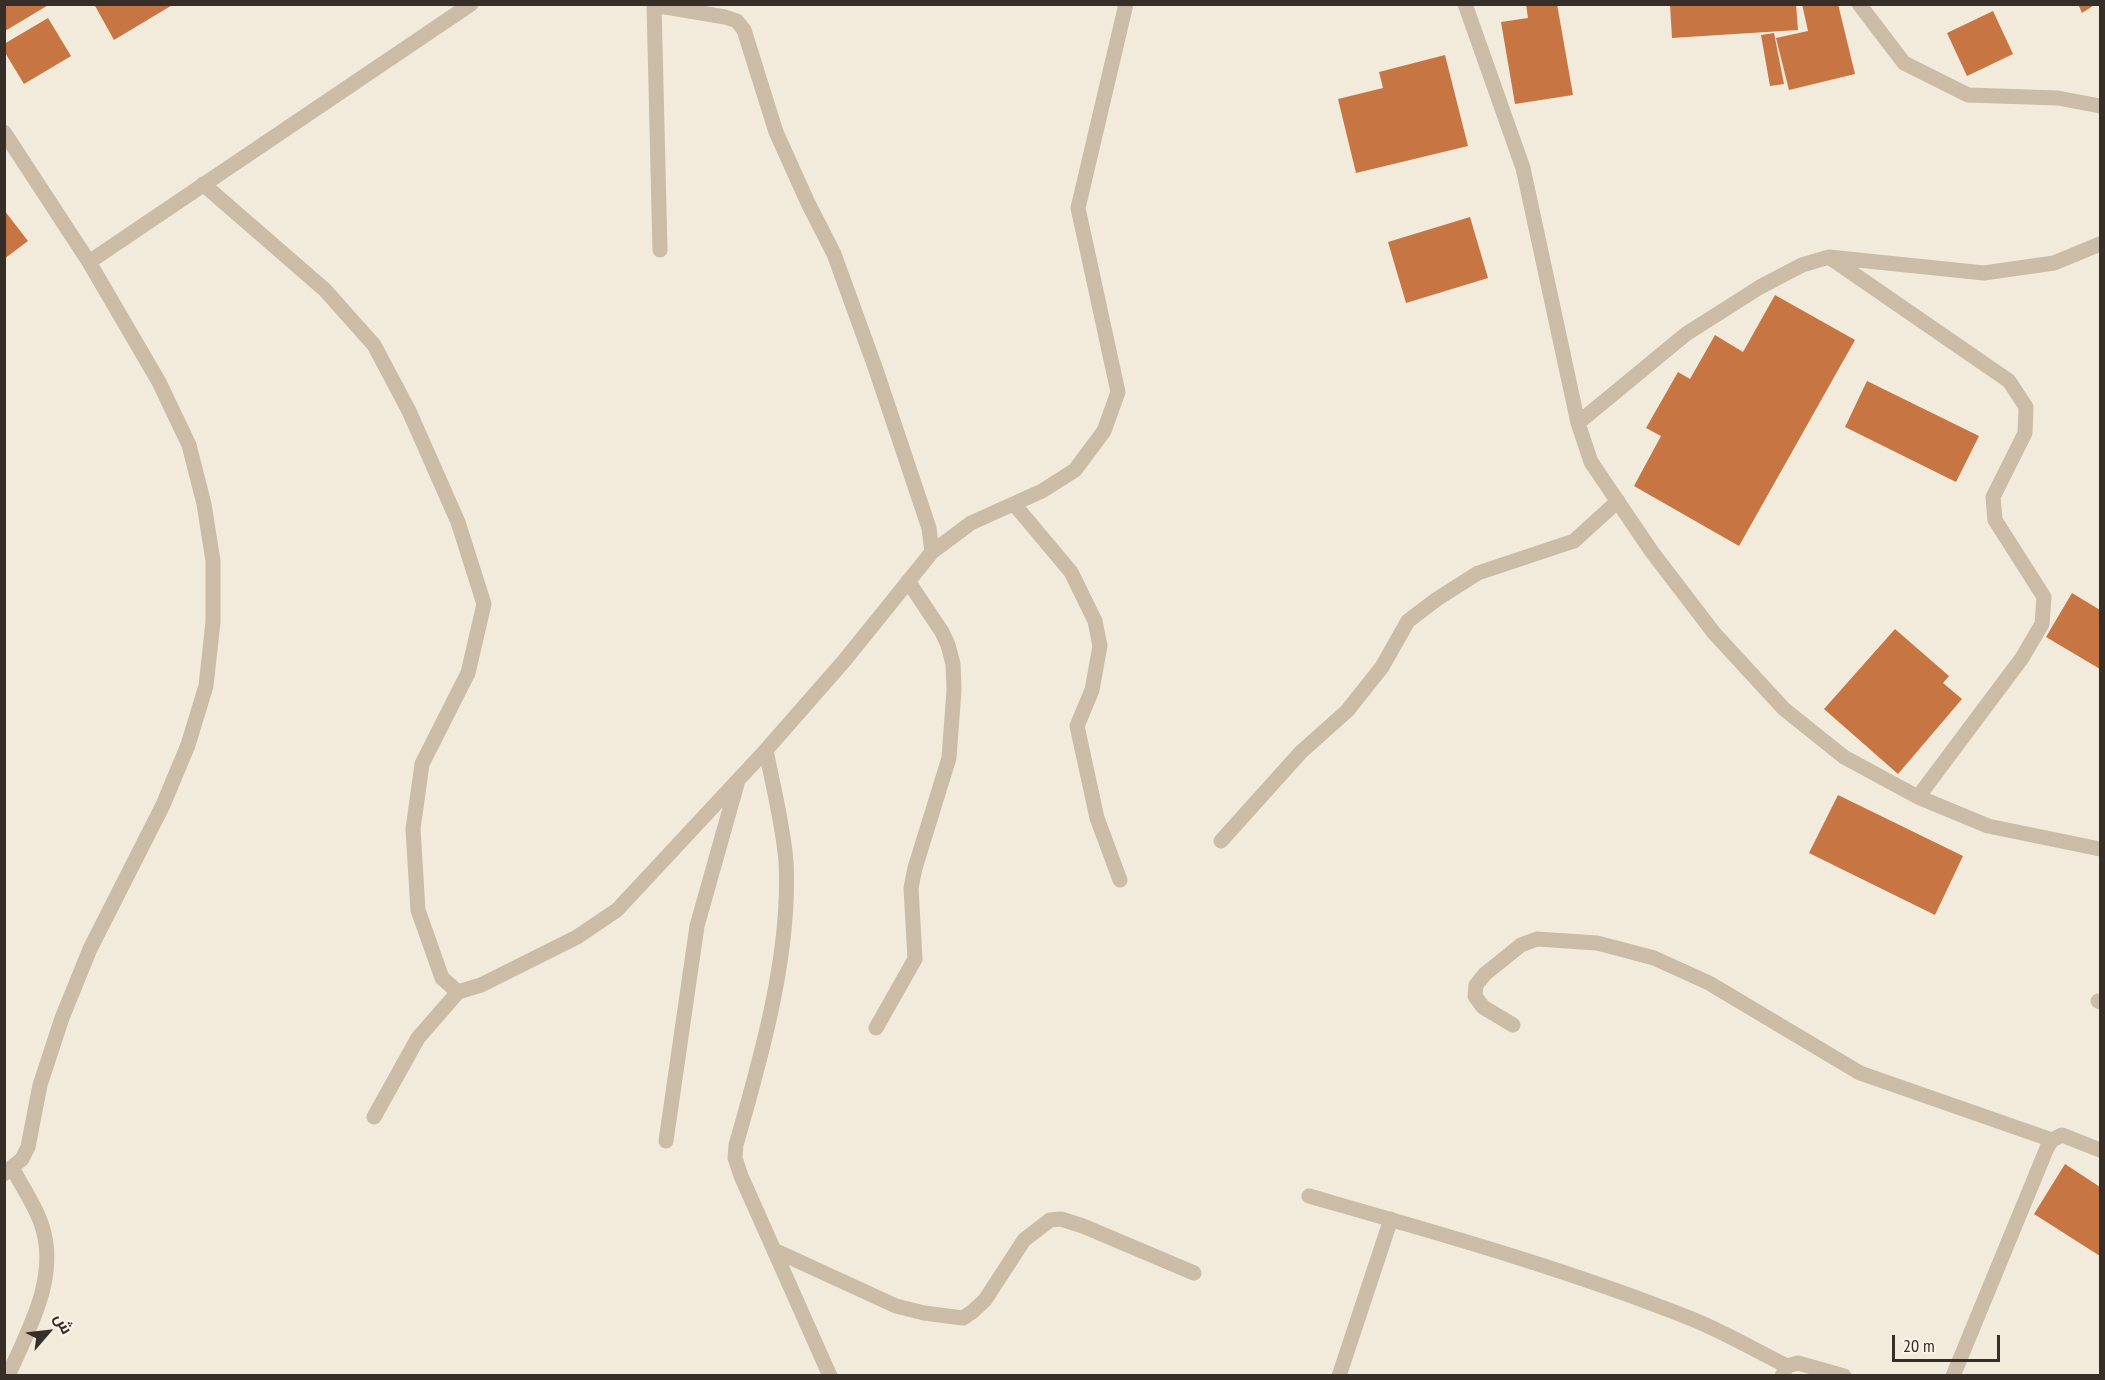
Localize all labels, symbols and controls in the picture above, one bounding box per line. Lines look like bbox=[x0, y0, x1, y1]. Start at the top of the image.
north arrow bbox=[18, 1302, 78, 1362]
text: ش bbox=[50, 1310, 78, 1337]
scale bar bbox=[1895, 1323, 2003, 1361]
text: 20 m bbox=[1903, 1334, 1935, 1357]

